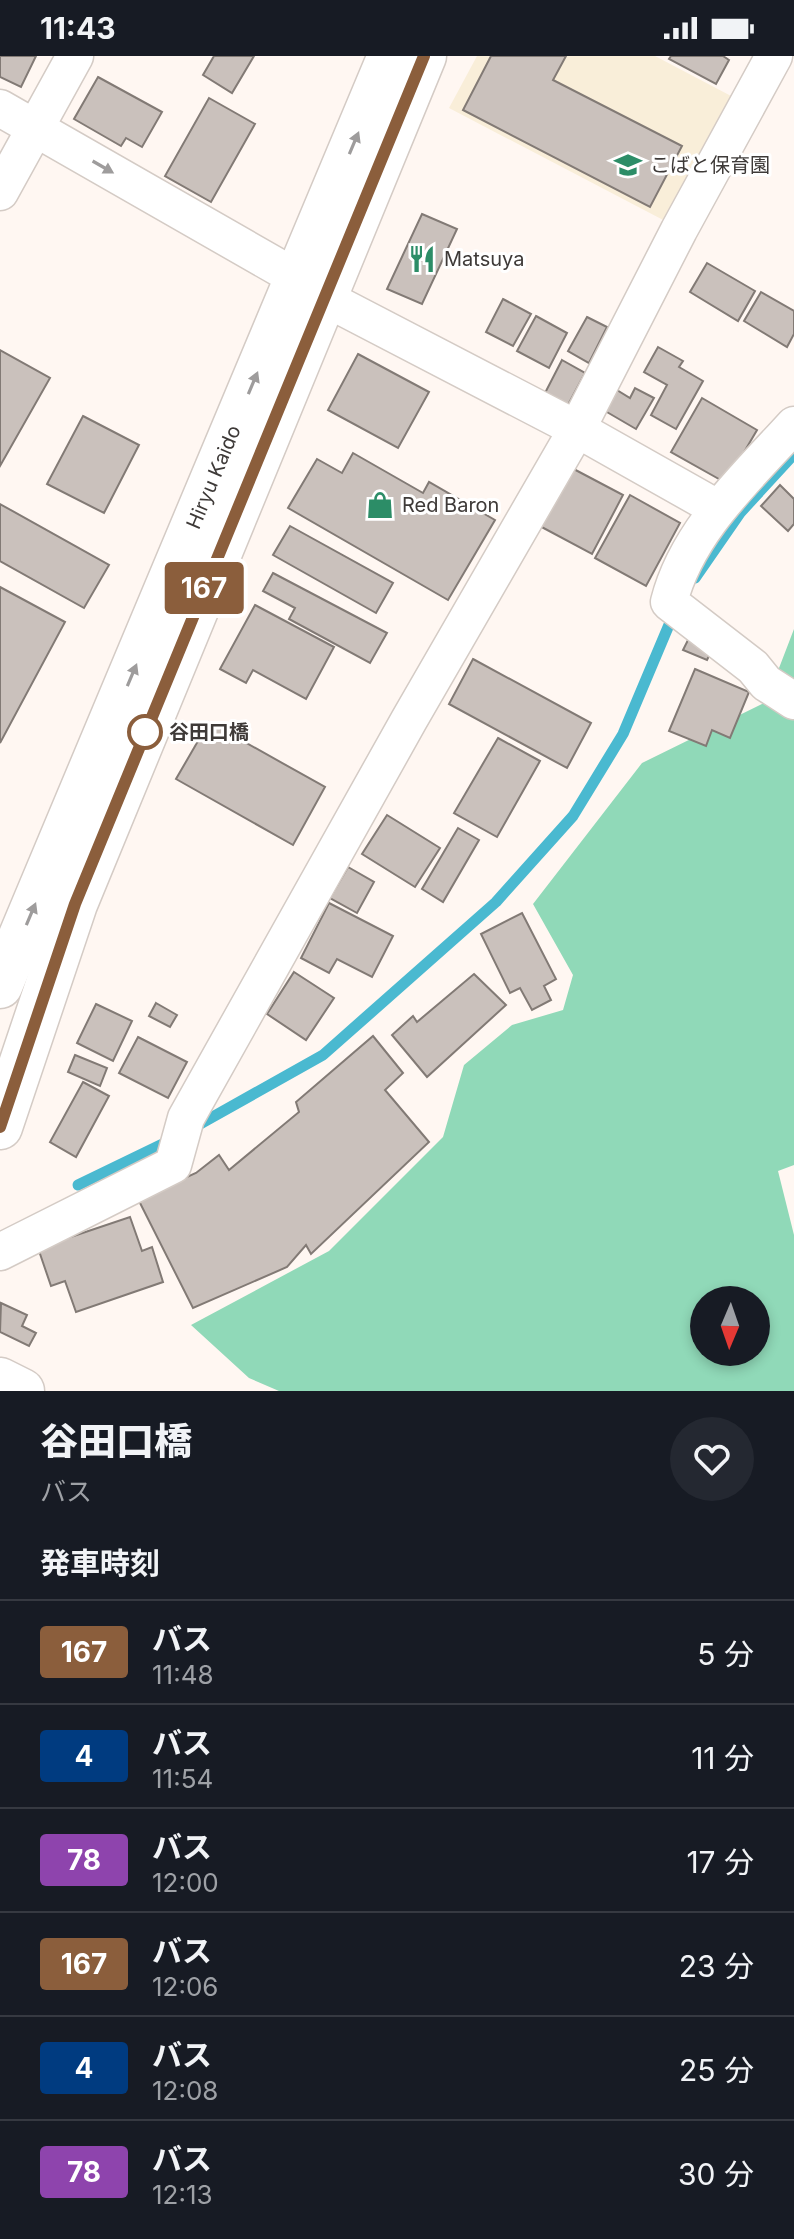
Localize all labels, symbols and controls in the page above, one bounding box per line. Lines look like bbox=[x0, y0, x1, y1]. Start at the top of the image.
text: 11:43 bbox=[40, 10, 116, 46]
one-way arrow bbox=[347, 131, 360, 155]
school or university icon: こばと保育園 bbox=[613, 150, 643, 180]
place label: こばと保育園 bbox=[650, 153, 770, 177]
one-way arrow bbox=[92, 160, 115, 174]
restaurant icon: Matsuya bbox=[407, 244, 437, 274]
place label: Matsuya bbox=[444, 247, 524, 271]
one-way arrow bbox=[247, 371, 260, 395]
street label: Hiryu Kaido bbox=[181, 422, 246, 532]
shop icon: Red Baron bbox=[365, 490, 395, 520]
place label: Red Baron bbox=[402, 493, 499, 517]
line badge: 167 bbox=[158, 562, 250, 614]
text: 167 bbox=[181, 571, 227, 605]
one-way arrow bbox=[125, 663, 138, 687]
marker: 谷田口橋 bbox=[128, 715, 162, 749]
place label: 谷田口橋 bbox=[169, 720, 249, 744]
one-way arrow bbox=[24, 903, 37, 926]
north arrow bbox=[690, 1286, 770, 1366]
map controls bbox=[690, 1286, 770, 1366]
button: heart bbox=[670, 1417, 754, 1501]
text: 谷田口橋 bbox=[40, 1418, 192, 1464]
text: バス bbox=[40, 1476, 92, 1507]
text: 発車時刻 bbox=[40, 1545, 160, 1581]
text: バス bbox=[152, 1621, 212, 1657]
text: 167 bbox=[61, 1635, 107, 1669]
text: 5 分 bbox=[697, 1636, 754, 1672]
text: 11:48 bbox=[152, 1659, 214, 1690]
text: バス bbox=[152, 1725, 212, 1761]
text: 4 bbox=[75, 1739, 93, 1773]
text: 11 分 bbox=[691, 1740, 754, 1776]
text: 11:54 bbox=[152, 1763, 213, 1794]
text: バス bbox=[152, 1829, 212, 1865]
text: 78 bbox=[67, 1843, 101, 1877]
text: 17 分 bbox=[686, 1844, 754, 1880]
text: 12:00 bbox=[152, 1867, 219, 1898]
text: バス bbox=[152, 1933, 212, 1969]
text: 167 bbox=[61, 1947, 107, 1981]
text: 23 分 bbox=[679, 1948, 754, 1984]
text: 12:06 bbox=[152, 1971, 218, 2002]
text: バス bbox=[152, 2037, 212, 2073]
text: 4 bbox=[75, 2051, 93, 2085]
text: 25 分 bbox=[679, 2052, 754, 2088]
text: 12:08 bbox=[152, 2075, 218, 2106]
text: バス bbox=[152, 2141, 212, 2177]
text: 78 bbox=[67, 2155, 101, 2189]
text: 30 分 bbox=[678, 2156, 754, 2192]
text: 12:13 bbox=[152, 2179, 213, 2210]

